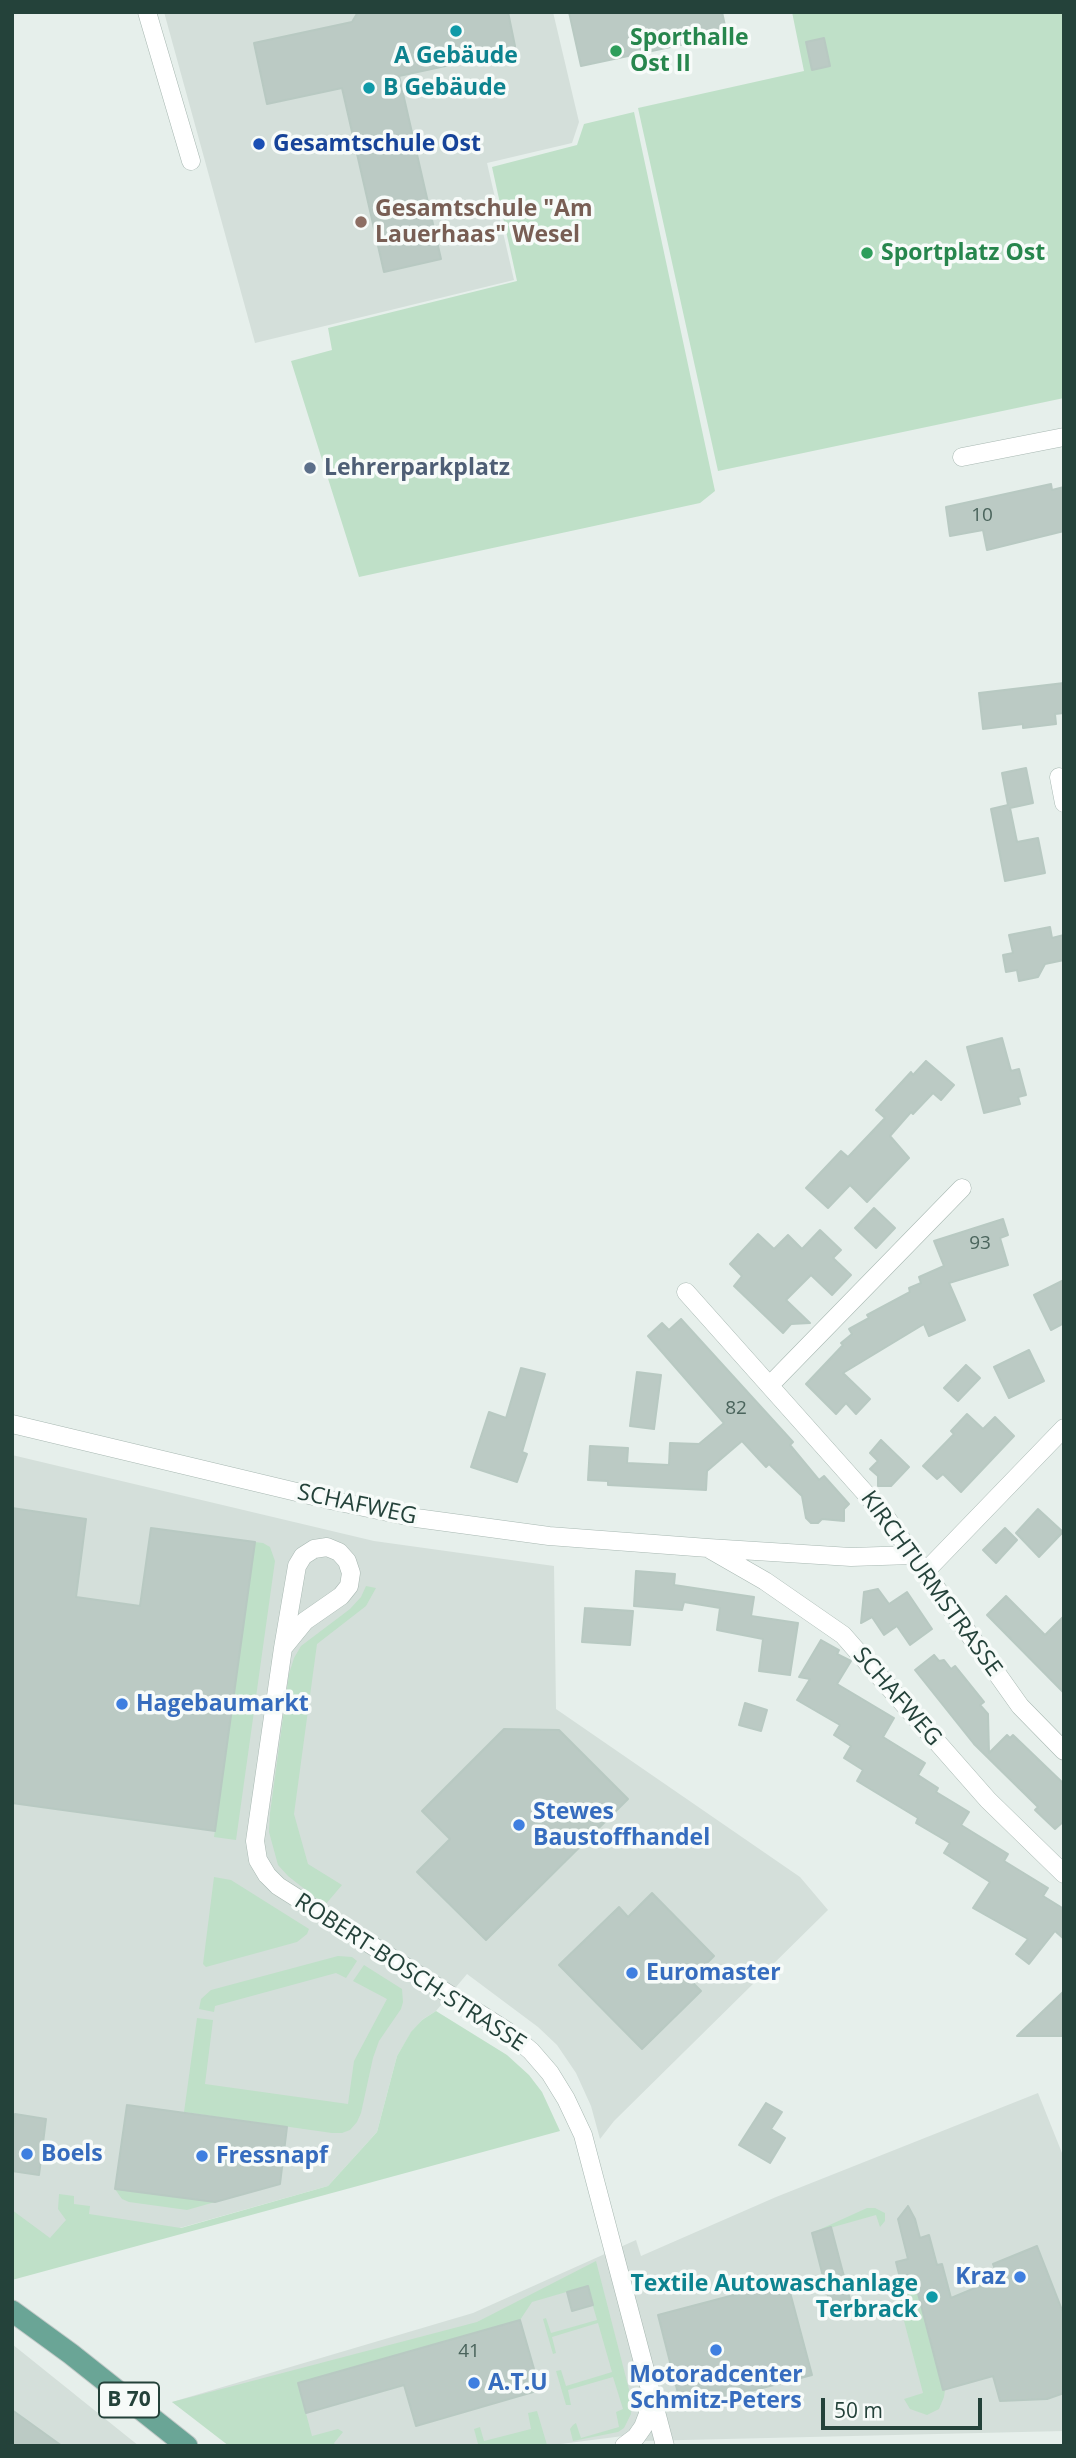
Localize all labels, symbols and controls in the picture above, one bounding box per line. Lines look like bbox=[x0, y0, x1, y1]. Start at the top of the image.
marker: A Gebäude bbox=[448, 23, 464, 39]
place label: Sporthalle Ost II bbox=[630, 24, 749, 78]
place label: A Gebäude bbox=[394, 42, 518, 70]
marker: Sporthalle Ost II bbox=[608, 43, 624, 59]
place label: B Gebäude bbox=[383, 74, 506, 102]
marker: B Gebäude bbox=[361, 80, 377, 96]
place label: Gesamtschule Ost bbox=[273, 130, 481, 158]
marker: Gesamtschule Ost bbox=[251, 136, 267, 152]
place label: Gesamtschule "Am Lauerhaas" Wesel bbox=[375, 195, 593, 249]
marker: Gesamtschule "Am Lauerhaas" Wesel bbox=[353, 214, 369, 230]
place label: Sportplatz Ost bbox=[881, 239, 1045, 267]
marker: Sportplatz Ost bbox=[859, 245, 875, 261]
place label: Lehrerparkplatz bbox=[324, 454, 510, 482]
marker: Lehrerparkplatz bbox=[302, 460, 318, 476]
house number: 10 bbox=[971, 505, 993, 527]
house number: 93 bbox=[969, 1233, 991, 1255]
house number: 82 bbox=[725, 1398, 747, 1420]
street label: SCHAFWEG bbox=[295, 1479, 419, 1531]
street label: KIRCHTURMSTRASSE bbox=[854, 1486, 1008, 1682]
street label: SCHAFWEG bbox=[847, 1642, 947, 1752]
place label: Hagebaumarkt bbox=[136, 1690, 309, 1718]
marker: Hagebaumarkt bbox=[114, 1696, 130, 1712]
place label: Stewes Baustoffhandel bbox=[533, 1798, 710, 1852]
marker: Stewes Baustoffhandel bbox=[511, 1817, 527, 1833]
street label: ROBERT-BOSCH-STRASSE bbox=[289, 1888, 531, 2058]
place label: Euromaster bbox=[646, 1959, 781, 1987]
marker: Euromaster bbox=[624, 1965, 640, 1981]
place label: Boels bbox=[41, 2140, 103, 2168]
place label: Fressnapf bbox=[216, 2142, 328, 2170]
marker: Boels bbox=[19, 2146, 35, 2162]
marker: Fressnapf bbox=[194, 2148, 210, 2164]
place label: Kraz bbox=[955, 2263, 1006, 2291]
marker: Kraz bbox=[1012, 2269, 1028, 2285]
place label: Textile Autowaschanlage Terbrack bbox=[631, 2270, 918, 2324]
marker: Textile Autowaschanlage Terbrack bbox=[924, 2289, 940, 2305]
house number: 41 bbox=[458, 2341, 480, 2363]
marker: Motoradcenter Schmitz-Peters bbox=[708, 2342, 724, 2358]
place label: Motoradcenter Schmitz-Peters bbox=[629, 2361, 803, 2415]
place label: A.T.U bbox=[488, 2369, 548, 2397]
marker: A.T.U bbox=[466, 2375, 482, 2391]
road number: B 70 bbox=[99, 2382, 159, 2418]
scale bar bbox=[824, 2384, 985, 2428]
text: 50 m bbox=[834, 2396, 883, 2424]

